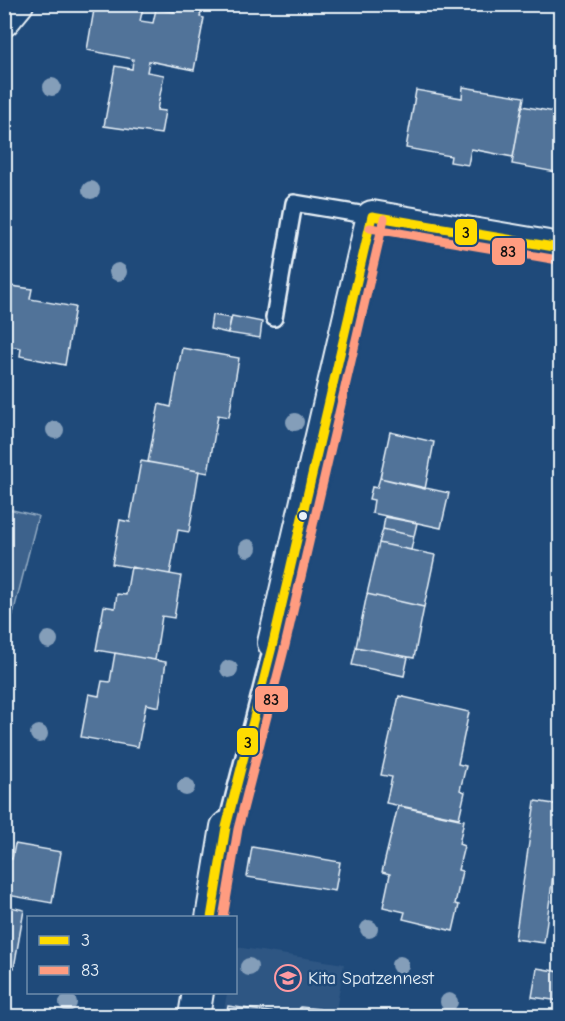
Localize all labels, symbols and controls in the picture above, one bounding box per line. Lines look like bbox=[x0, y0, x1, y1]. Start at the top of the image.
line badge: 3 bbox=[454, 218, 478, 246]
text: 3 bbox=[462, 224, 470, 242]
line badge: 83 bbox=[491, 237, 526, 266]
text: 83 bbox=[500, 243, 516, 261]
unlabelled marker bbox=[297, 510, 309, 522]
line badge: 83 bbox=[254, 685, 289, 713]
text: 83 bbox=[263, 691, 279, 709]
line badge: 3 bbox=[236, 727, 259, 756]
text: 3 bbox=[244, 734, 252, 752]
legend bbox=[27, 916, 237, 994]
text: 3 bbox=[81, 930, 90, 951]
text: 83 bbox=[81, 960, 99, 981]
school or university icon: Kita Spatzennest bbox=[273, 963, 303, 993]
place label: Kita Spatzennest bbox=[308, 968, 435, 989]

